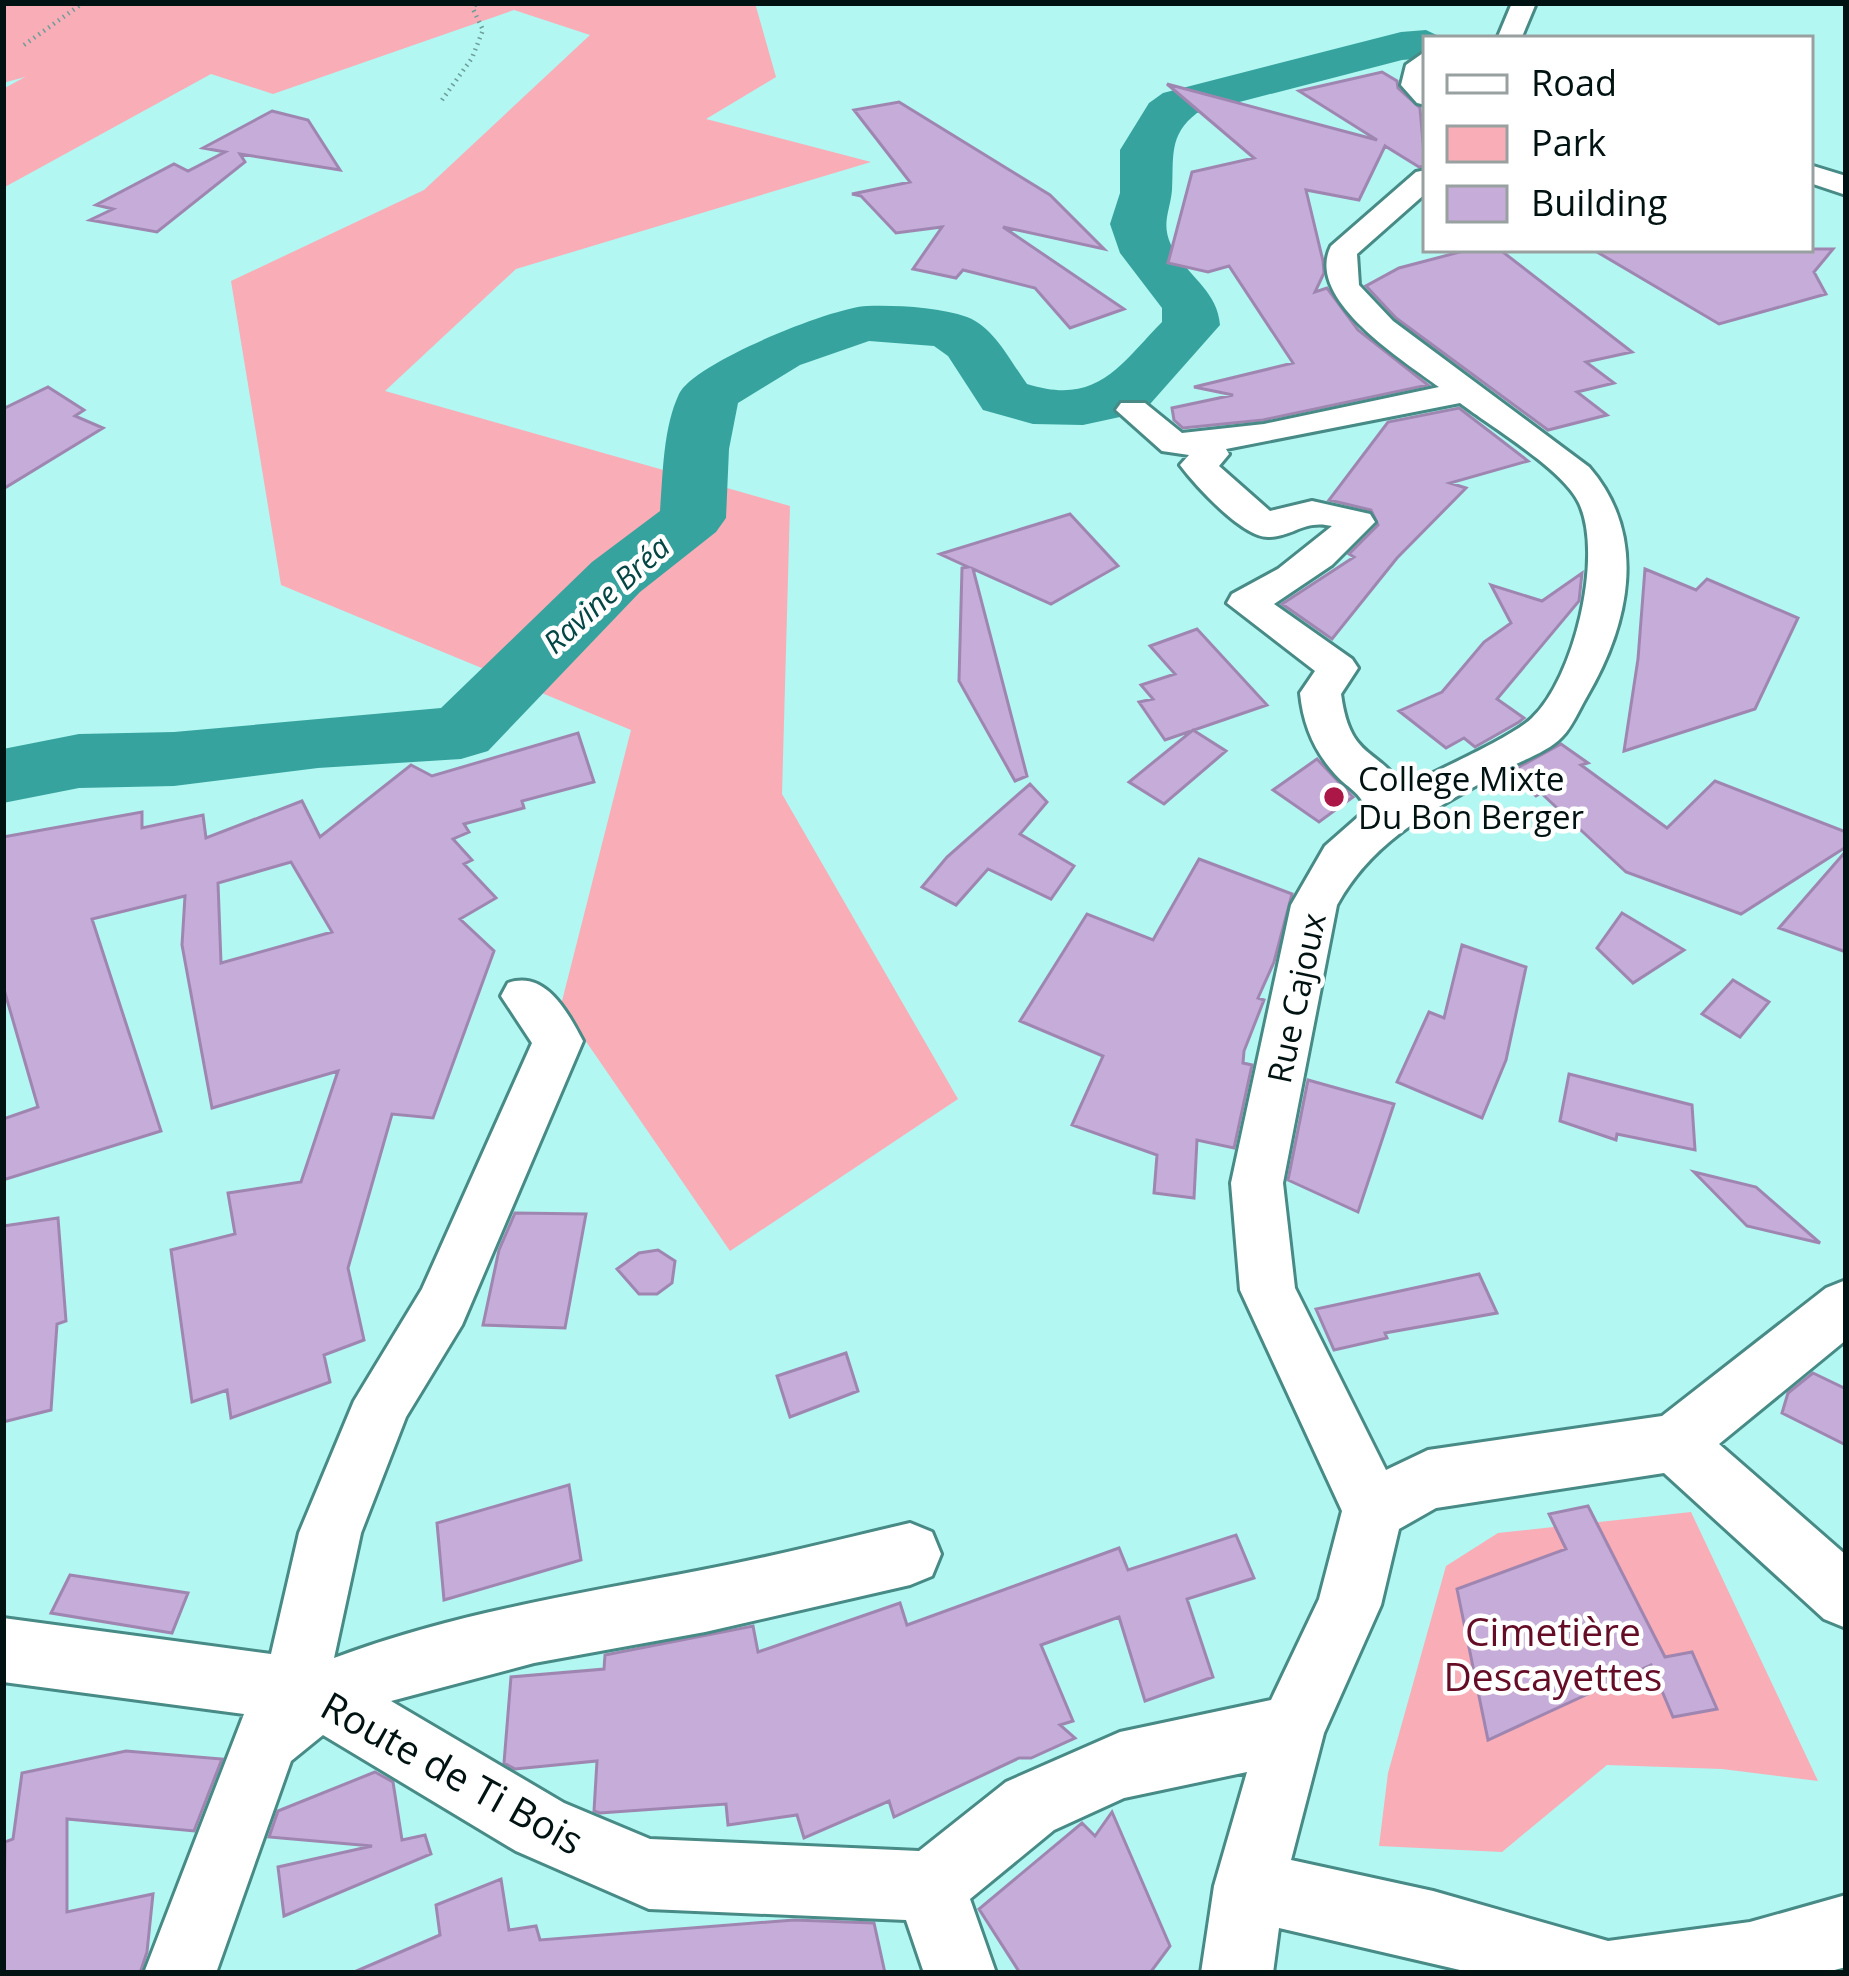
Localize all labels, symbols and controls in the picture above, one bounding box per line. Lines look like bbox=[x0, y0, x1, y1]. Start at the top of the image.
legend bbox=[1423, 36, 1813, 252]
text: Road bbox=[1531, 58, 1617, 107]
text: Park bbox=[1531, 118, 1606, 167]
text: Building bbox=[1531, 178, 1667, 227]
water label: Ravine Bréa bbox=[534, 526, 678, 662]
place label: College Mixte Du Bon Berger bbox=[1358, 756, 1584, 839]
marker: College Mixte Du Bon Berger bbox=[1321, 784, 1347, 810]
street label: Rue Cajoux bbox=[1256, 909, 1336, 1087]
park label: Cimetière Descayettes bbox=[1444, 1604, 1662, 1702]
street label: Route de Ti Bois bbox=[313, 1678, 593, 1866]

